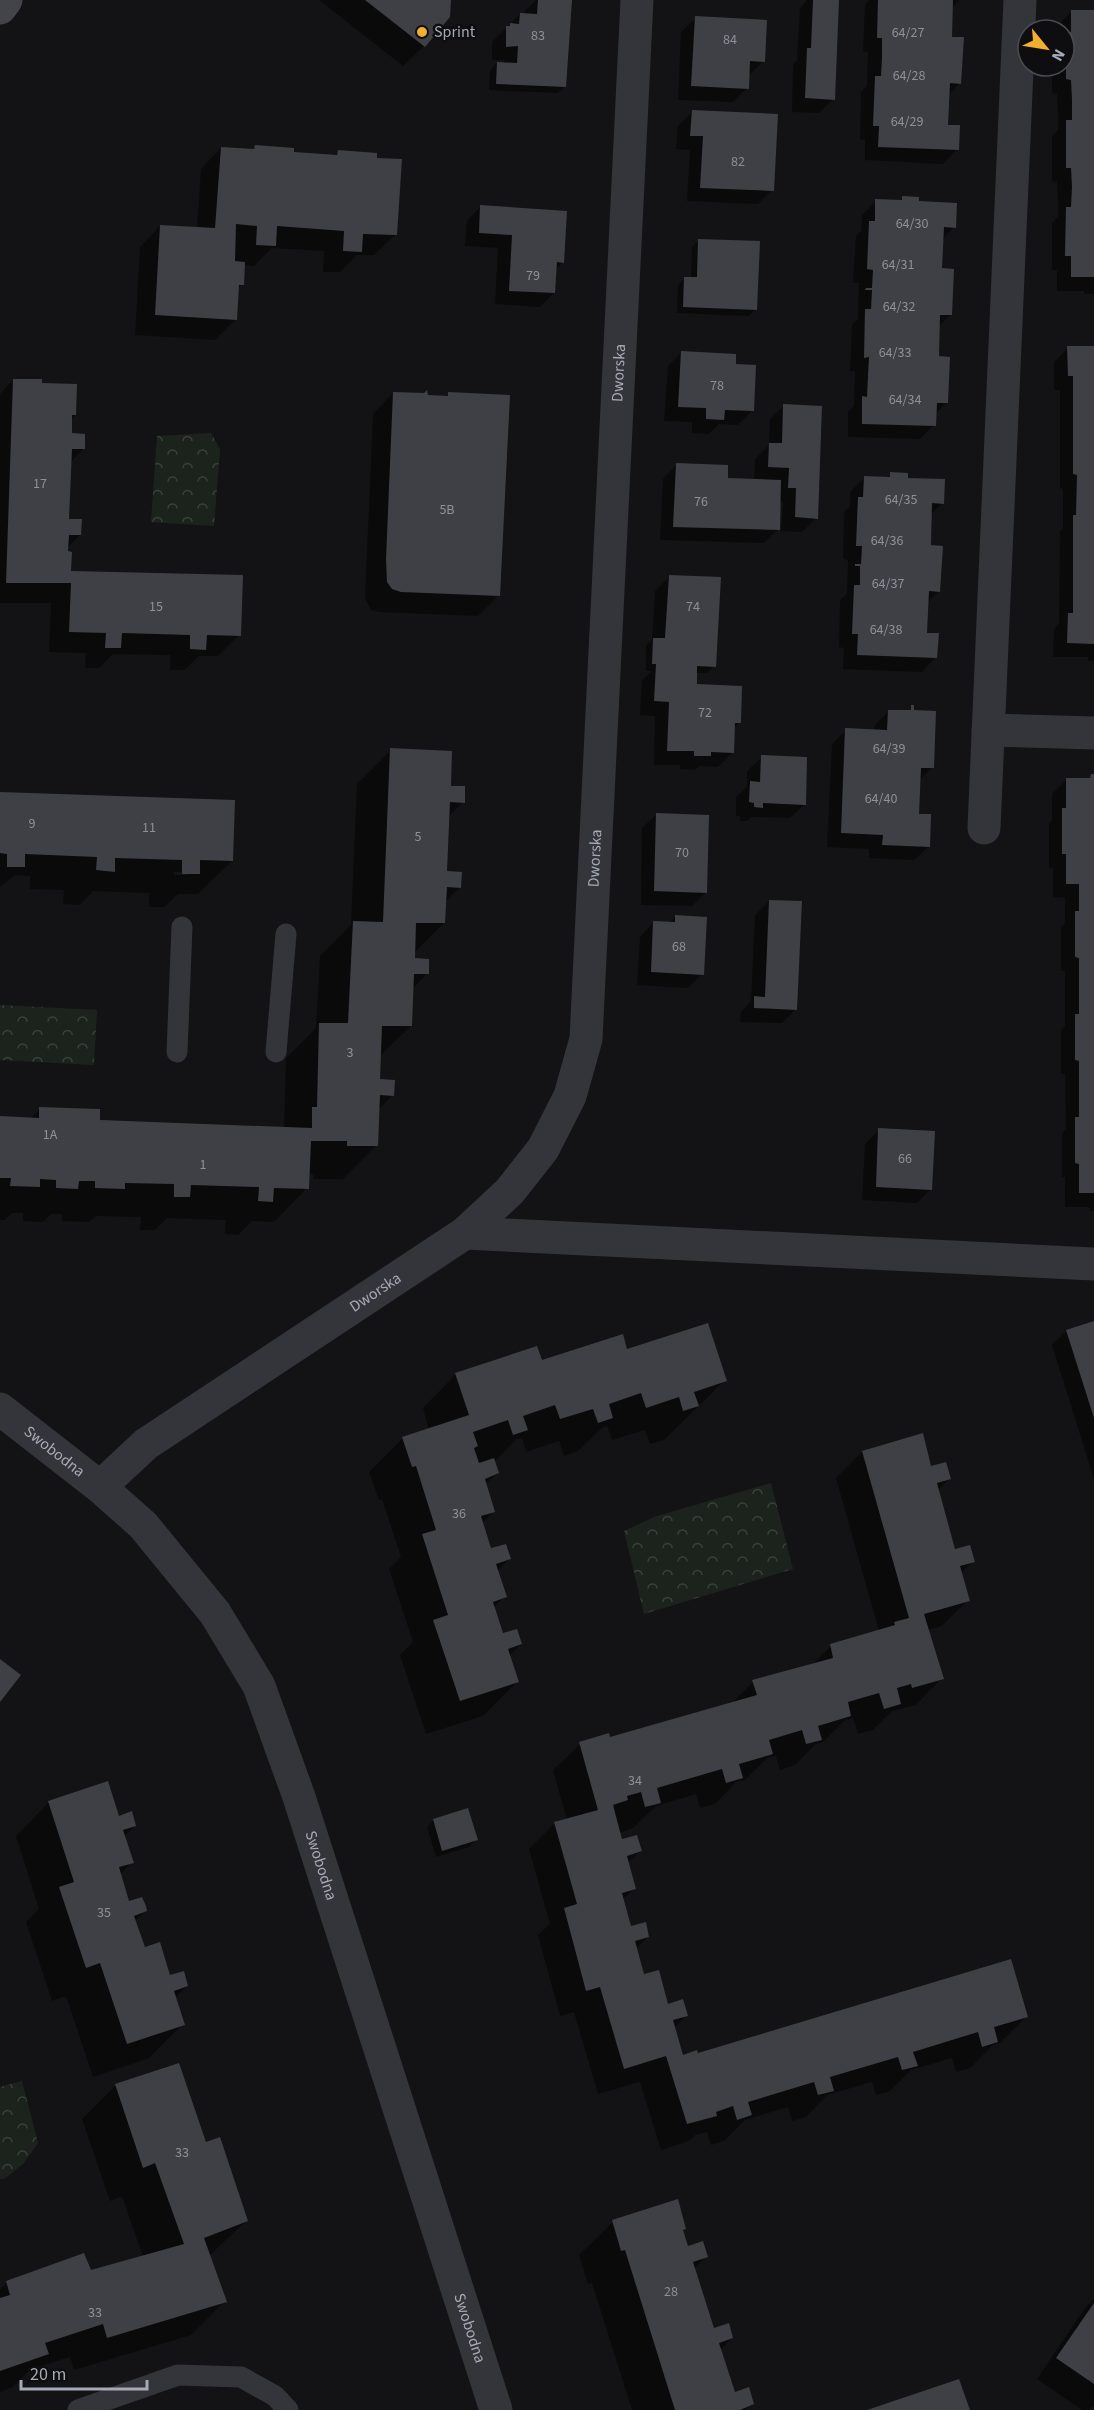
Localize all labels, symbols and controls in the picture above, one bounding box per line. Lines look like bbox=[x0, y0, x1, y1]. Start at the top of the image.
north arrow bbox=[1016, 18, 1076, 78]
place label: Sprint bbox=[434, 21, 476, 43]
house number: 64/27 bbox=[892, 23, 924, 43]
marker: Sprint bbox=[415, 25, 429, 39]
house number: 83 bbox=[531, 26, 545, 46]
house number: 84 bbox=[723, 30, 737, 50]
text: N bbox=[1046, 45, 1070, 65]
house number: 64/28 bbox=[893, 66, 925, 86]
house number: 64/29 bbox=[891, 112, 923, 132]
house number: 82 bbox=[731, 152, 745, 172]
house number: 64/30 bbox=[896, 214, 928, 234]
house number: 64/31 bbox=[882, 255, 914, 275]
house number: 79 bbox=[526, 266, 540, 286]
house number: 64/32 bbox=[883, 297, 915, 317]
street label: Dworska bbox=[606, 343, 631, 402]
house number: 64/33 bbox=[879, 343, 911, 363]
house number: 78 bbox=[710, 376, 724, 396]
house number: 64/34 bbox=[889, 390, 921, 410]
house number: 17 bbox=[33, 474, 47, 494]
house number: 64/35 bbox=[885, 490, 917, 510]
house number: 76 bbox=[694, 492, 708, 512]
house number: 5B bbox=[439, 500, 455, 520]
house number: 64/36 bbox=[871, 531, 903, 551]
house number: 64/37 bbox=[872, 574, 904, 594]
house number: 15 bbox=[149, 597, 163, 617]
house number: 74 bbox=[686, 597, 700, 617]
house number: 64/38 bbox=[870, 620, 902, 640]
house number: 72 bbox=[698, 703, 712, 723]
house number: 64/39 bbox=[873, 739, 905, 759]
house number: 64/40 bbox=[865, 789, 897, 809]
house number: 9 bbox=[29, 814, 36, 834]
house number: 11 bbox=[142, 818, 156, 838]
house number: 5 bbox=[415, 827, 422, 847]
street label: Dworska bbox=[582, 829, 607, 888]
house number: 70 bbox=[675, 843, 689, 863]
house number: 68 bbox=[672, 937, 686, 957]
house number: 3 bbox=[347, 1043, 354, 1063]
house number: 1A bbox=[43, 1125, 58, 1145]
house number: 66 bbox=[898, 1149, 912, 1169]
house number: 1 bbox=[200, 1155, 207, 1175]
street label: Dworska bbox=[345, 1267, 406, 1317]
street label: Swobodna bbox=[19, 1421, 90, 1482]
house number: 36 bbox=[452, 1504, 466, 1524]
house number: 34 bbox=[628, 1771, 642, 1791]
street label: Swobodna bbox=[300, 1828, 342, 1903]
house number: 35 bbox=[97, 1903, 111, 1923]
house number: 33 bbox=[175, 2143, 189, 2163]
house number: 28 bbox=[664, 2282, 678, 2302]
street label: Swobodna bbox=[448, 2290, 491, 2366]
house number: 33 bbox=[88, 2303, 102, 2323]
scale bar bbox=[21, 2353, 147, 2391]
text: 20 m bbox=[30, 2362, 66, 2387]

